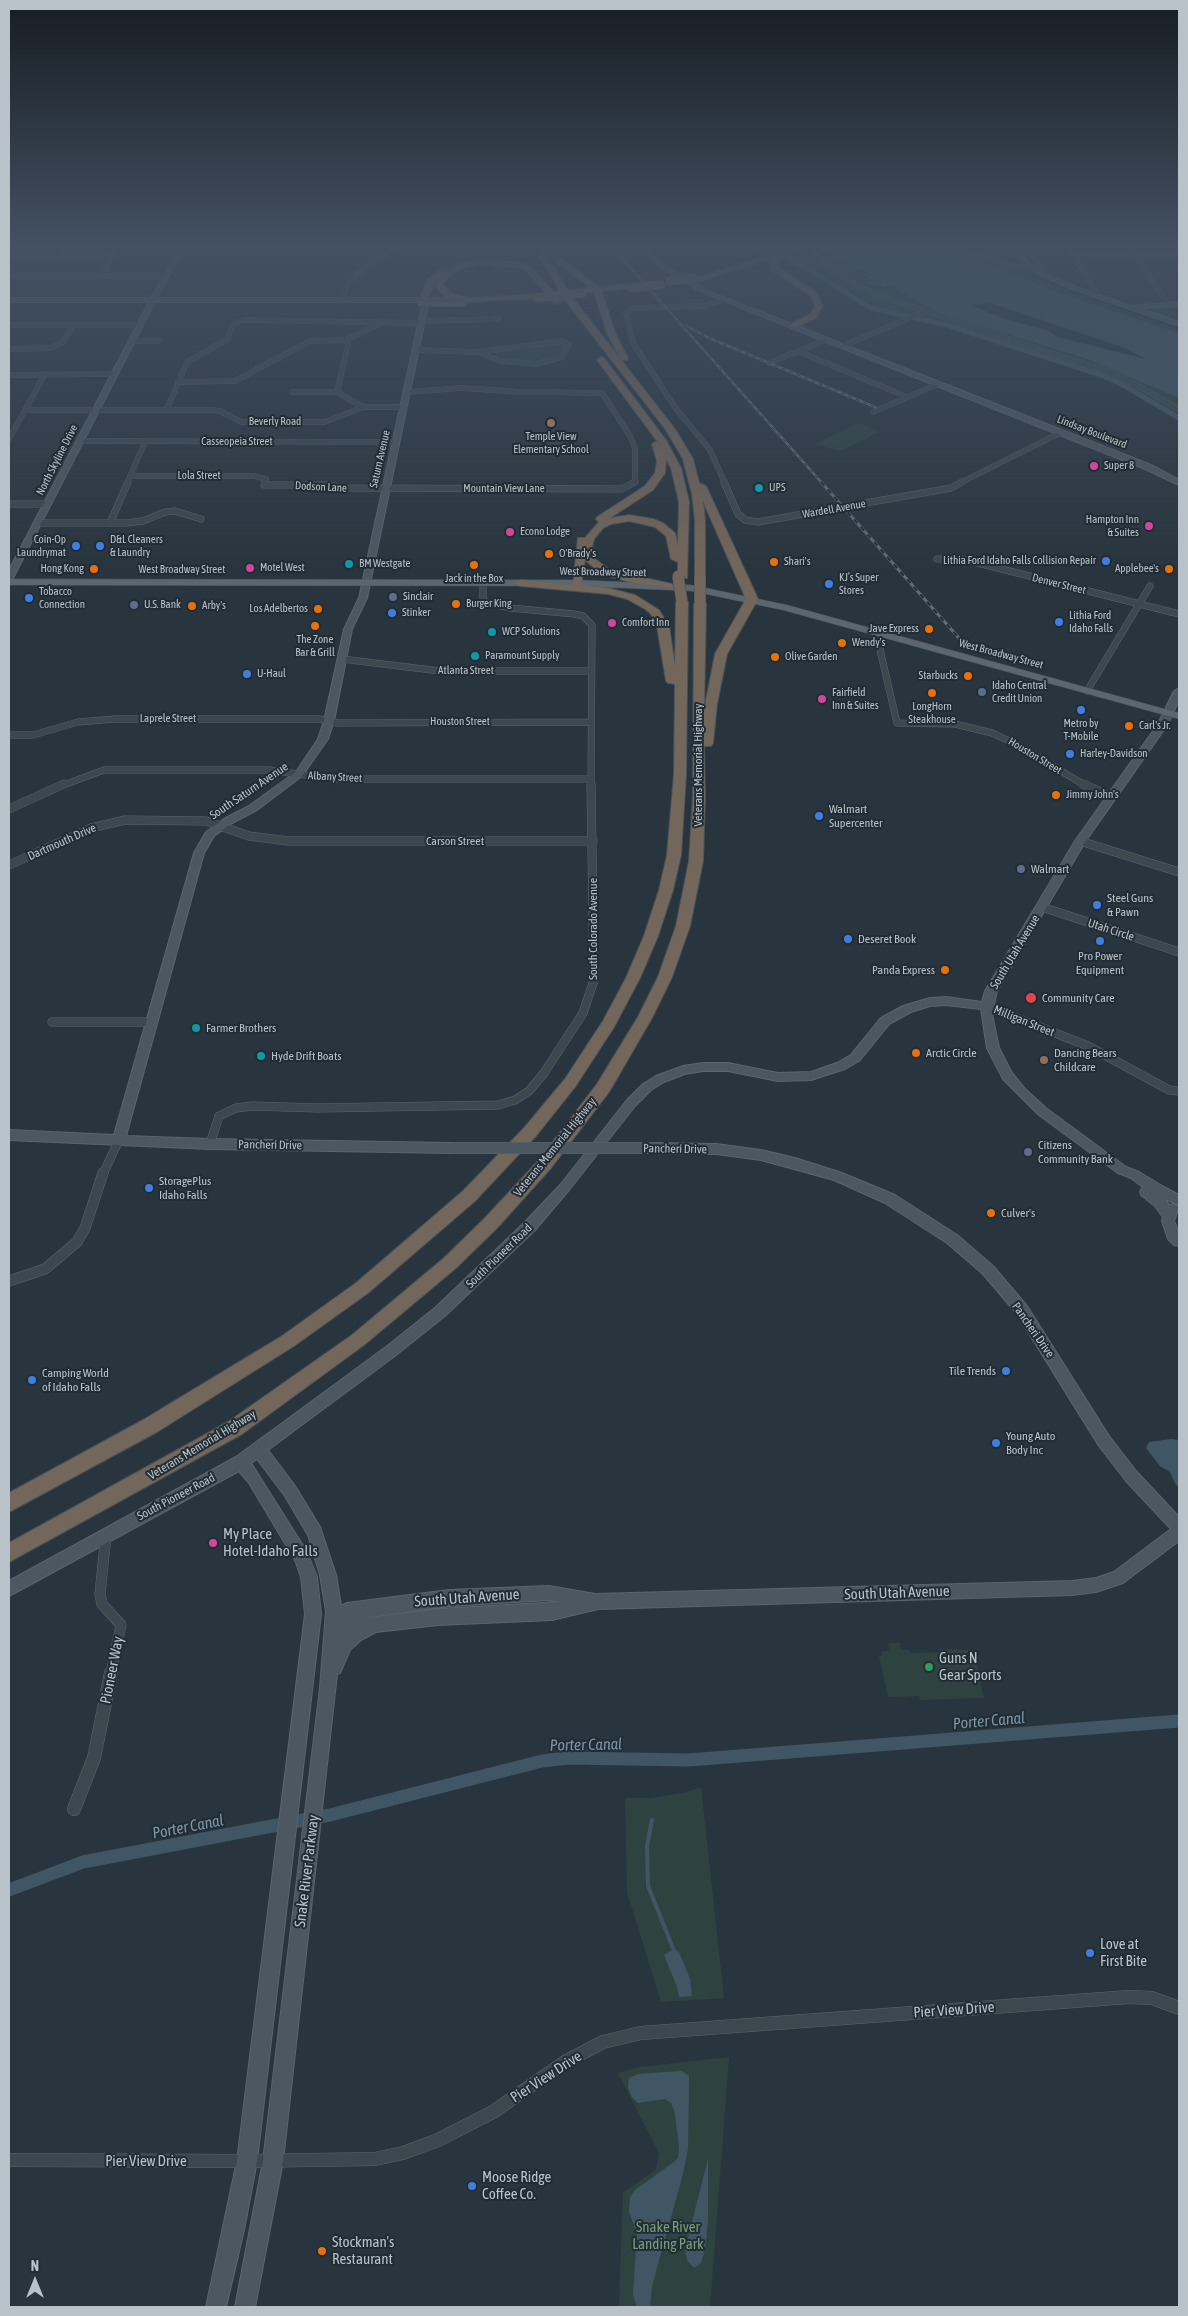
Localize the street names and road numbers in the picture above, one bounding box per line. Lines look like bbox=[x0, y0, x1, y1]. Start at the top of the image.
street label: Lindsay Boulevard bbox=[1055, 413, 1129, 451]
street label: Beverly Road bbox=[249, 415, 301, 429]
street label: North Skyline Drive bbox=[34, 423, 80, 497]
street label: Saturn Avenue bbox=[367, 429, 393, 489]
street label: Casseopeia Street bbox=[201, 435, 273, 449]
street label: Lola Street bbox=[177, 469, 221, 483]
street label: Dodson Lane bbox=[295, 479, 347, 495]
street label: Mountain View Lane bbox=[463, 482, 545, 496]
street label: Wardell Avenue bbox=[801, 497, 867, 521]
street label: West Broadway Street bbox=[139, 563, 225, 577]
street label: West Broadway Street bbox=[559, 565, 647, 579]
street label: Denver Street bbox=[1031, 571, 1087, 597]
street label: West Broadway Street bbox=[957, 636, 1045, 672]
street label: Atlanta Street bbox=[438, 664, 494, 678]
street label: Veterans Memorial Highway bbox=[691, 703, 705, 827]
street label: Laprele Street bbox=[140, 712, 196, 726]
street label: Houston Street bbox=[430, 715, 490, 729]
street label: Houston Street bbox=[1006, 735, 1064, 777]
street label: South Saturn Avenue bbox=[207, 759, 291, 823]
street label: Albany Street bbox=[308, 769, 362, 785]
street label: Dartmouth Drive bbox=[26, 820, 98, 864]
street label: Carson Street bbox=[426, 834, 484, 848]
street label: South Colorado Avenue bbox=[586, 878, 600, 980]
street label: South Utah Avenue bbox=[987, 912, 1043, 992]
street label: Utah Circle bbox=[1086, 916, 1136, 944]
street label: Milligan Street bbox=[992, 1002, 1056, 1040]
street label: Veterans Memorial Highway bbox=[511, 1095, 599, 1199]
street label: Pancheri Drive bbox=[238, 1137, 302, 1153]
street label: Pancheri Drive bbox=[643, 1141, 707, 1157]
street label: South Pioneer Road bbox=[463, 1221, 535, 1291]
street label: Pancheri Drive bbox=[1009, 1300, 1057, 1360]
street label: Veterans Memorial Highway bbox=[146, 1407, 258, 1483]
street label: South Pioneer Road bbox=[135, 1470, 217, 1524]
street label: South Utah Avenue bbox=[844, 1582, 950, 1604]
street label: South Utah Avenue bbox=[414, 1585, 520, 1611]
street label: Pioneer Way bbox=[97, 1635, 127, 1705]
street label: Snake River Parkway bbox=[291, 1814, 323, 1928]
street label: Pier View Drive bbox=[913, 1998, 995, 2022]
street label: Pier View Drive bbox=[507, 2047, 585, 2107]
street label: Pier View Drive bbox=[105, 2152, 187, 2170]

